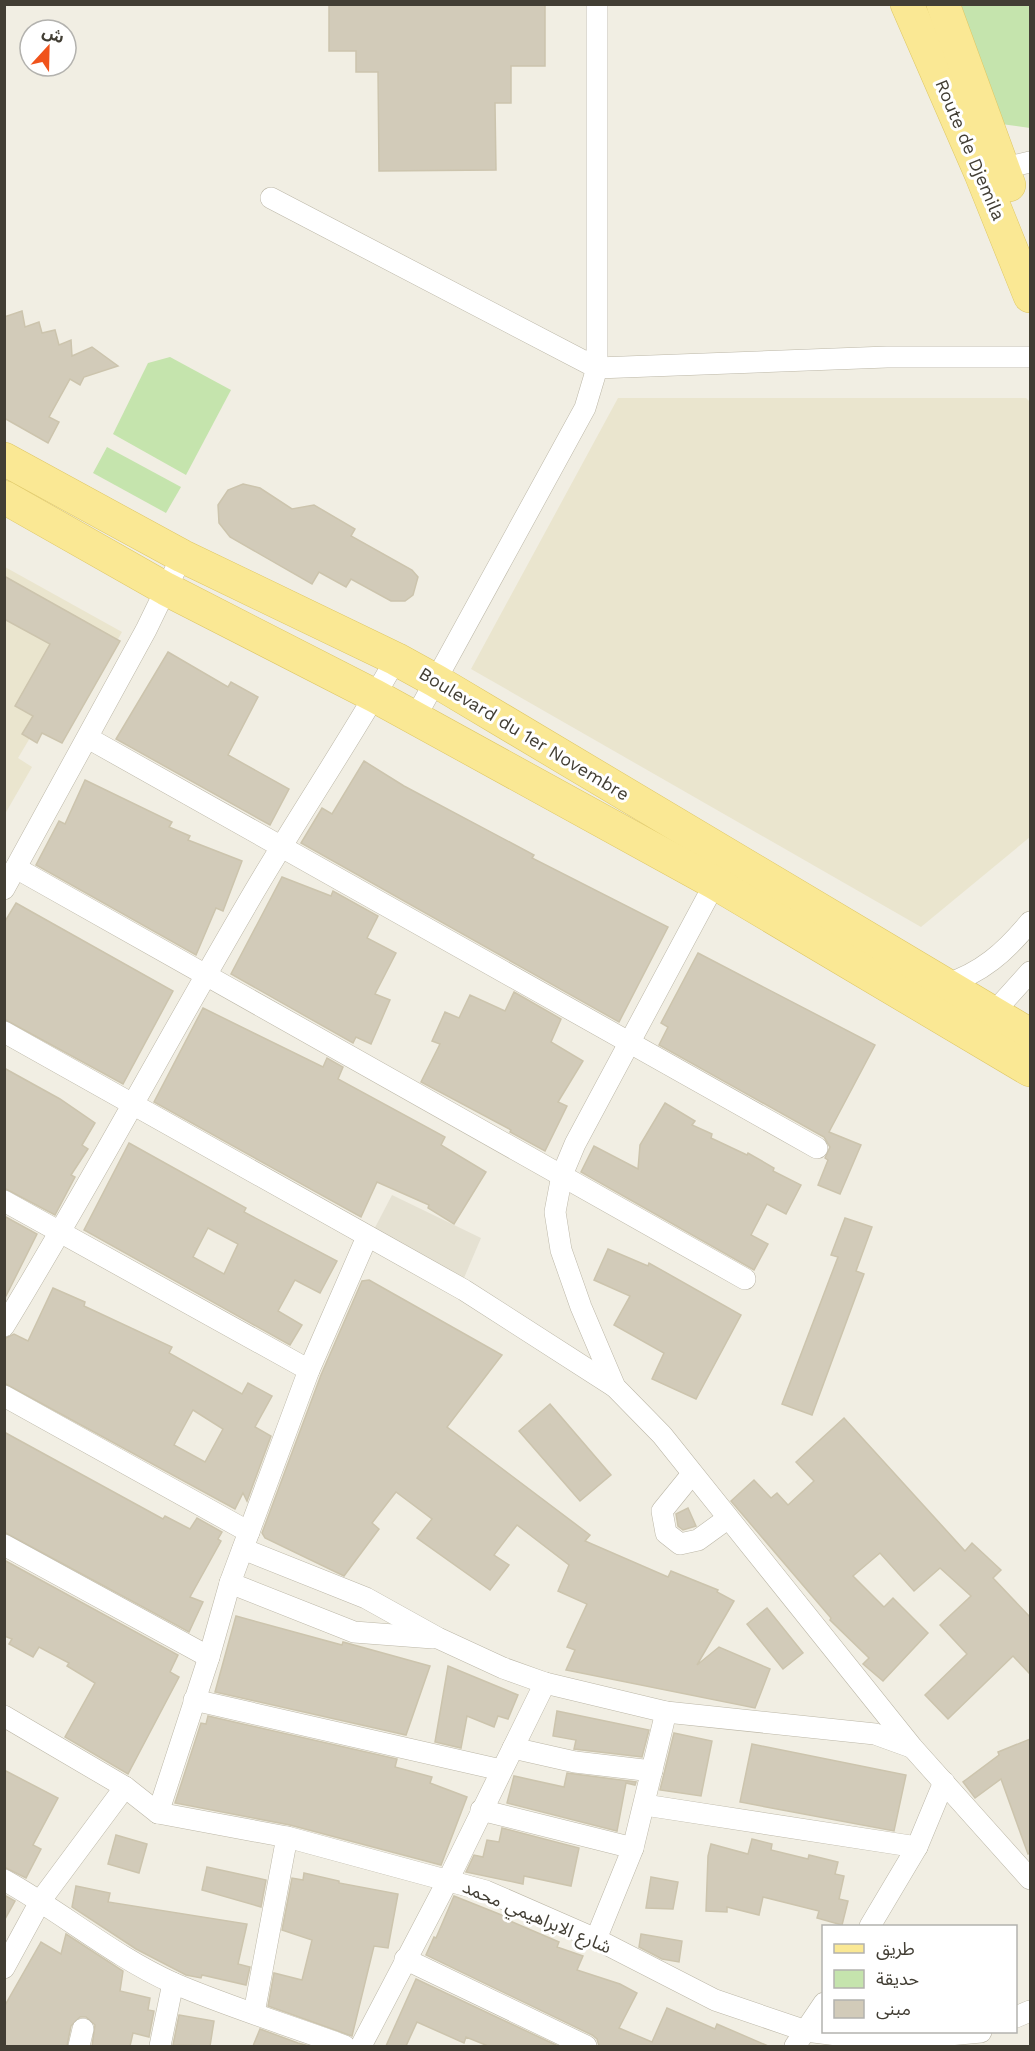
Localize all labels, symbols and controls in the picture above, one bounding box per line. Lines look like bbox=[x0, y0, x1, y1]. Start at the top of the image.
north arrow bbox=[18, 18, 78, 78]
text: ش bbox=[40, 22, 67, 47]
street label: Route de Djemila bbox=[931, 76, 1010, 223]
street label: Boulevard du 1er Novembre bbox=[415, 662, 633, 805]
street label: شارع الابراهيمي محمد bbox=[458, 1876, 615, 1961]
legend bbox=[822, 1925, 1017, 2033]
text: طريق bbox=[876, 1938, 915, 1960]
text: حديقة bbox=[876, 1968, 919, 1989]
text: مبنى bbox=[876, 1998, 911, 2020]

